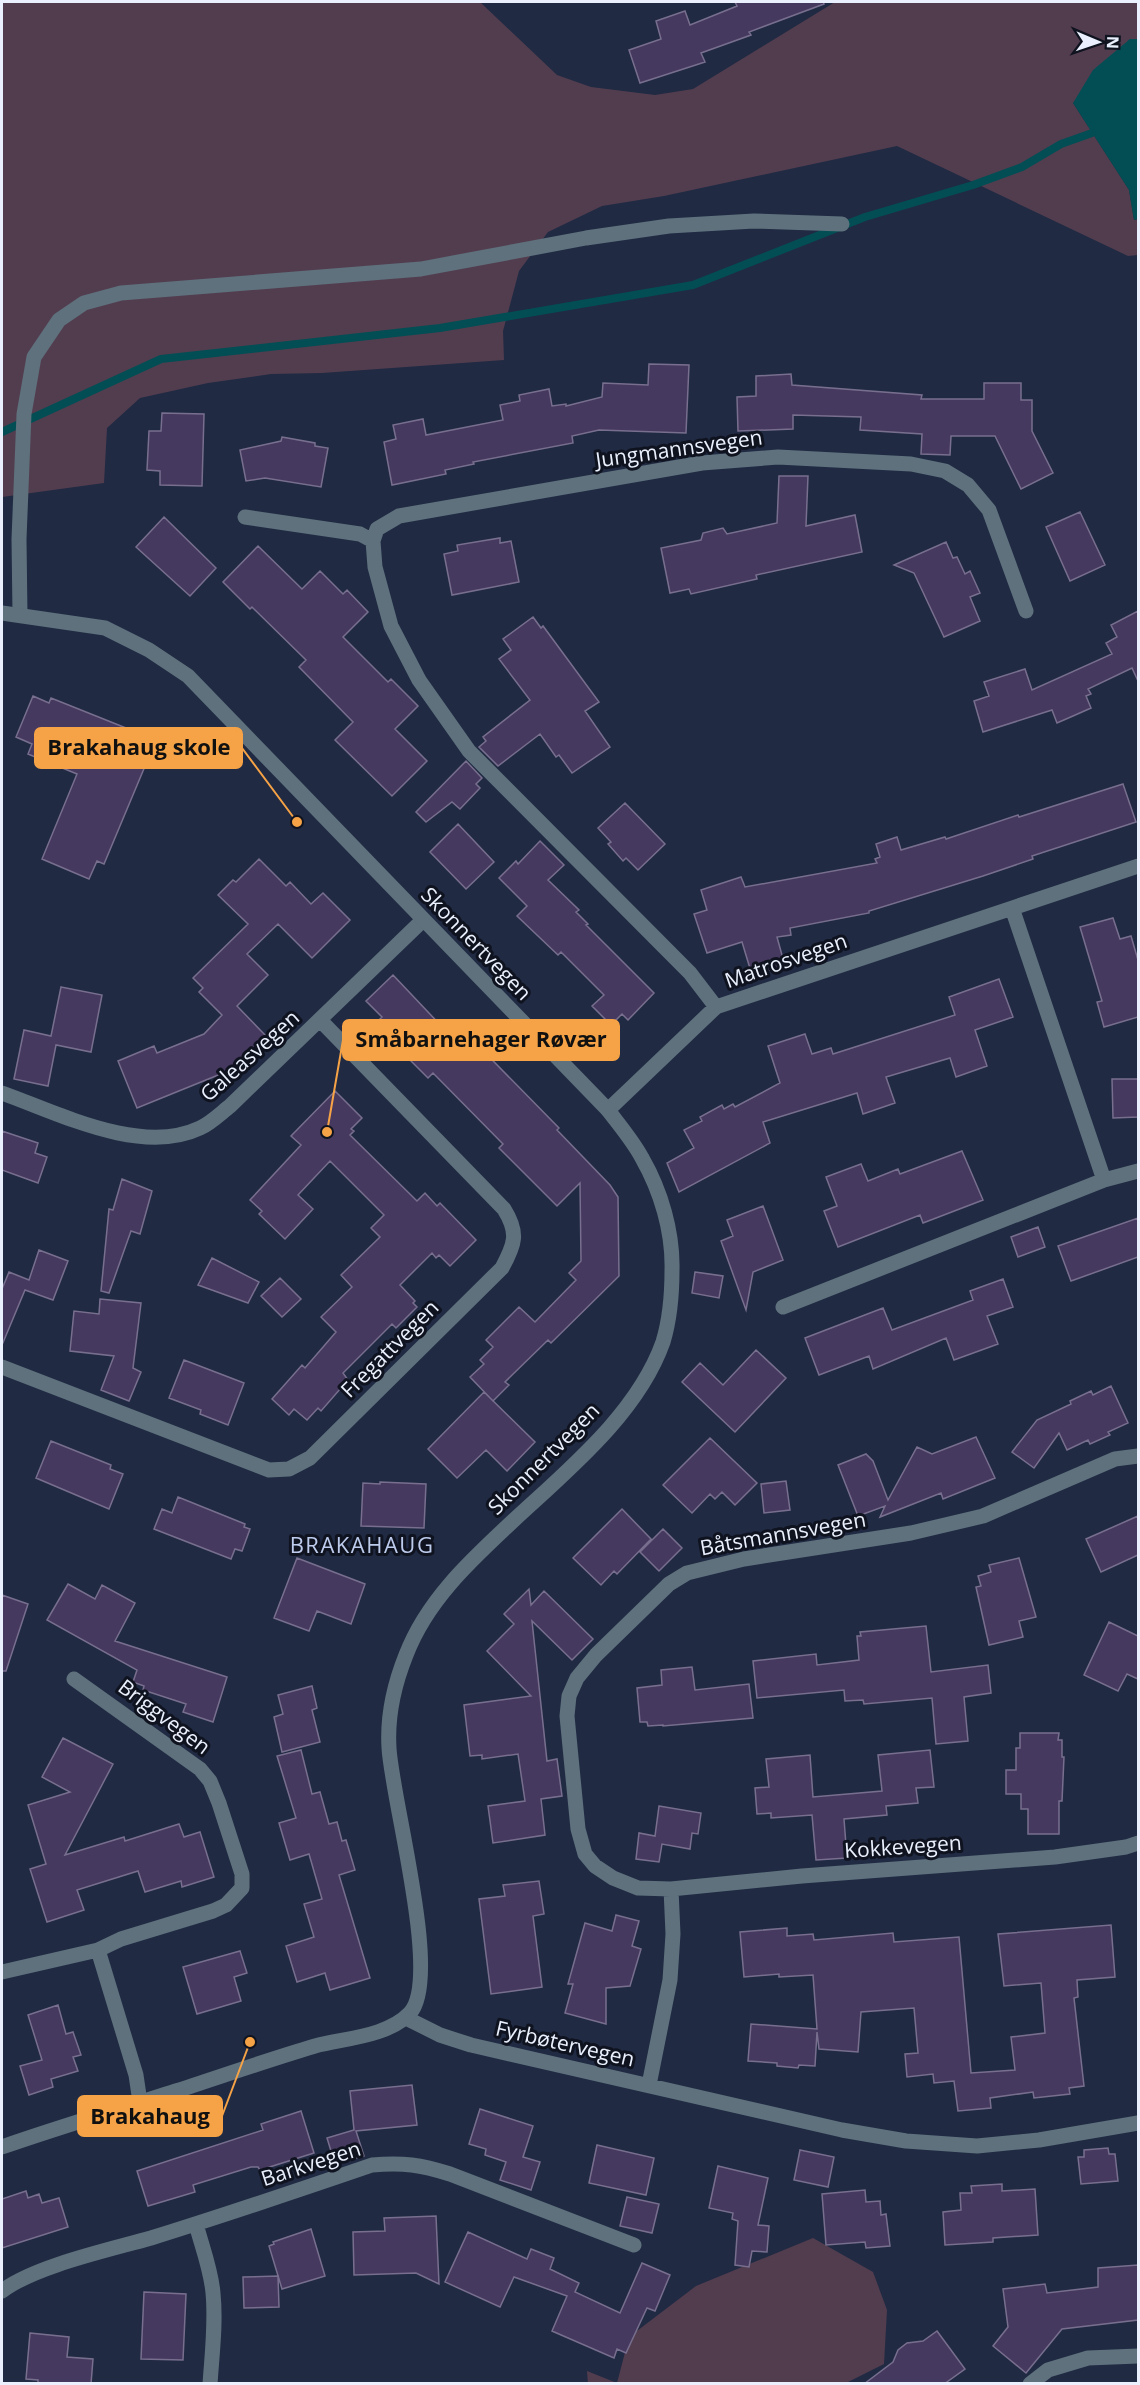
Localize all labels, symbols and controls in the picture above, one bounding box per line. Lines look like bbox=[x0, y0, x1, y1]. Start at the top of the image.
north arrow bbox=[1068, 12, 1128, 72]
text: N bbox=[1102, 36, 1124, 49]
street label: Jungmannsvegen bbox=[592, 422, 764, 474]
callout: Brakahaug skole bbox=[35, 728, 242, 768]
text: Brakahaug skole bbox=[47, 731, 231, 761]
street label: Skonnertvegen bbox=[416, 881, 538, 1006]
street label: Matrosvegen bbox=[721, 926, 851, 994]
street label: Galeasvegen bbox=[194, 1003, 305, 1107]
callout: Småbarnehager Røvær bbox=[343, 1020, 619, 1060]
text: Småbarnehager Røvær bbox=[355, 1023, 607, 1053]
street label: Fregattvegen bbox=[334, 1293, 444, 1403]
street label: Skonnertvegen bbox=[481, 1396, 605, 1520]
street label: Båtsmannsvegen bbox=[698, 1505, 868, 1561]
district label: BRAKAHAUG bbox=[290, 1529, 434, 1559]
street label: Briggvegen bbox=[113, 1672, 216, 1760]
street label: Kokkevegen bbox=[843, 1828, 963, 1864]
street label: Fyrbøtervegen bbox=[493, 2013, 637, 2073]
callout: Brakahaug bbox=[78, 2096, 222, 2136]
text: Brakahaug bbox=[90, 2100, 210, 2130]
street label: Barkvegen bbox=[257, 2134, 364, 2192]

